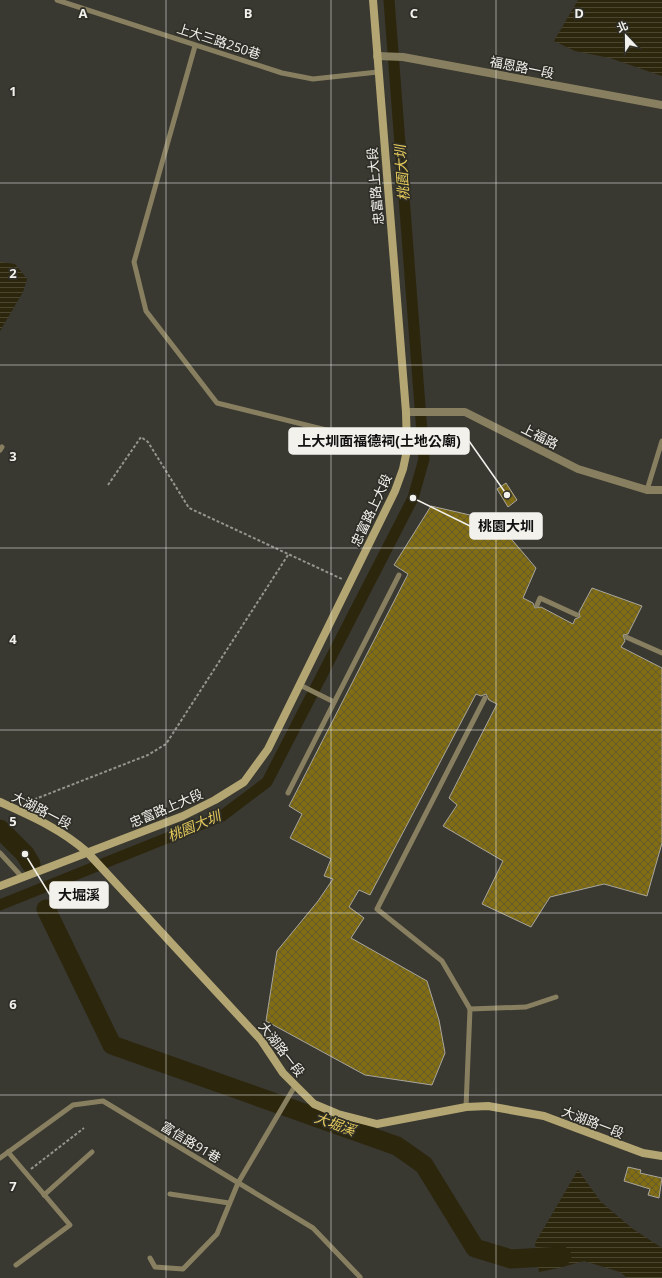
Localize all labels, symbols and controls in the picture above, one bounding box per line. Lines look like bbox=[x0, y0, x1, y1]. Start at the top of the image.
text: A bbox=[79, 4, 88, 22]
text: B bbox=[244, 4, 253, 22]
text: C bbox=[410, 4, 418, 22]
text: D bbox=[574, 4, 584, 22]
north arrow bbox=[606, 16, 646, 56]
text: 北 bbox=[614, 17, 630, 35]
street label: 上大三路250巷 bbox=[175, 19, 263, 63]
street label: 福恩路一段 bbox=[488, 52, 556, 82]
text: 1 bbox=[9, 82, 17, 100]
water label: 桃園大圳 bbox=[390, 142, 413, 202]
street label: 忠富路上大段 bbox=[363, 146, 387, 226]
text: 2 bbox=[9, 264, 17, 282]
street label: 上福路 bbox=[519, 419, 561, 453]
callout: 上大圳面福德祠(土地公廟) bbox=[289, 428, 469, 454]
text: 上大圳面福德祠(土地公廟) bbox=[297, 431, 461, 450]
text: 3 bbox=[9, 447, 17, 465]
street label: 忠富路上大段 bbox=[346, 471, 396, 549]
callout: 桃園大圳 bbox=[470, 513, 542, 539]
text: 桃園大圳 bbox=[478, 516, 534, 535]
text: 4 bbox=[9, 630, 17, 648]
street label: 忠富路上大段 bbox=[127, 784, 205, 832]
street label: 大湖路一段 bbox=[9, 787, 75, 833]
water label: 桃園大圳 bbox=[164, 805, 225, 845]
text: 5 bbox=[9, 812, 17, 830]
callout: 大堀溪 bbox=[50, 882, 108, 908]
text: 大堀溪 bbox=[58, 885, 100, 904]
text: 6 bbox=[9, 995, 17, 1013]
street label: 大湖路一段 bbox=[255, 1018, 309, 1080]
street label: 大湖路一段 bbox=[559, 1102, 627, 1142]
water label: 大堀溪 bbox=[312, 1107, 360, 1140]
street label: 富信路91巷 bbox=[158, 1117, 224, 1167]
text: 7 bbox=[9, 1177, 17, 1195]

